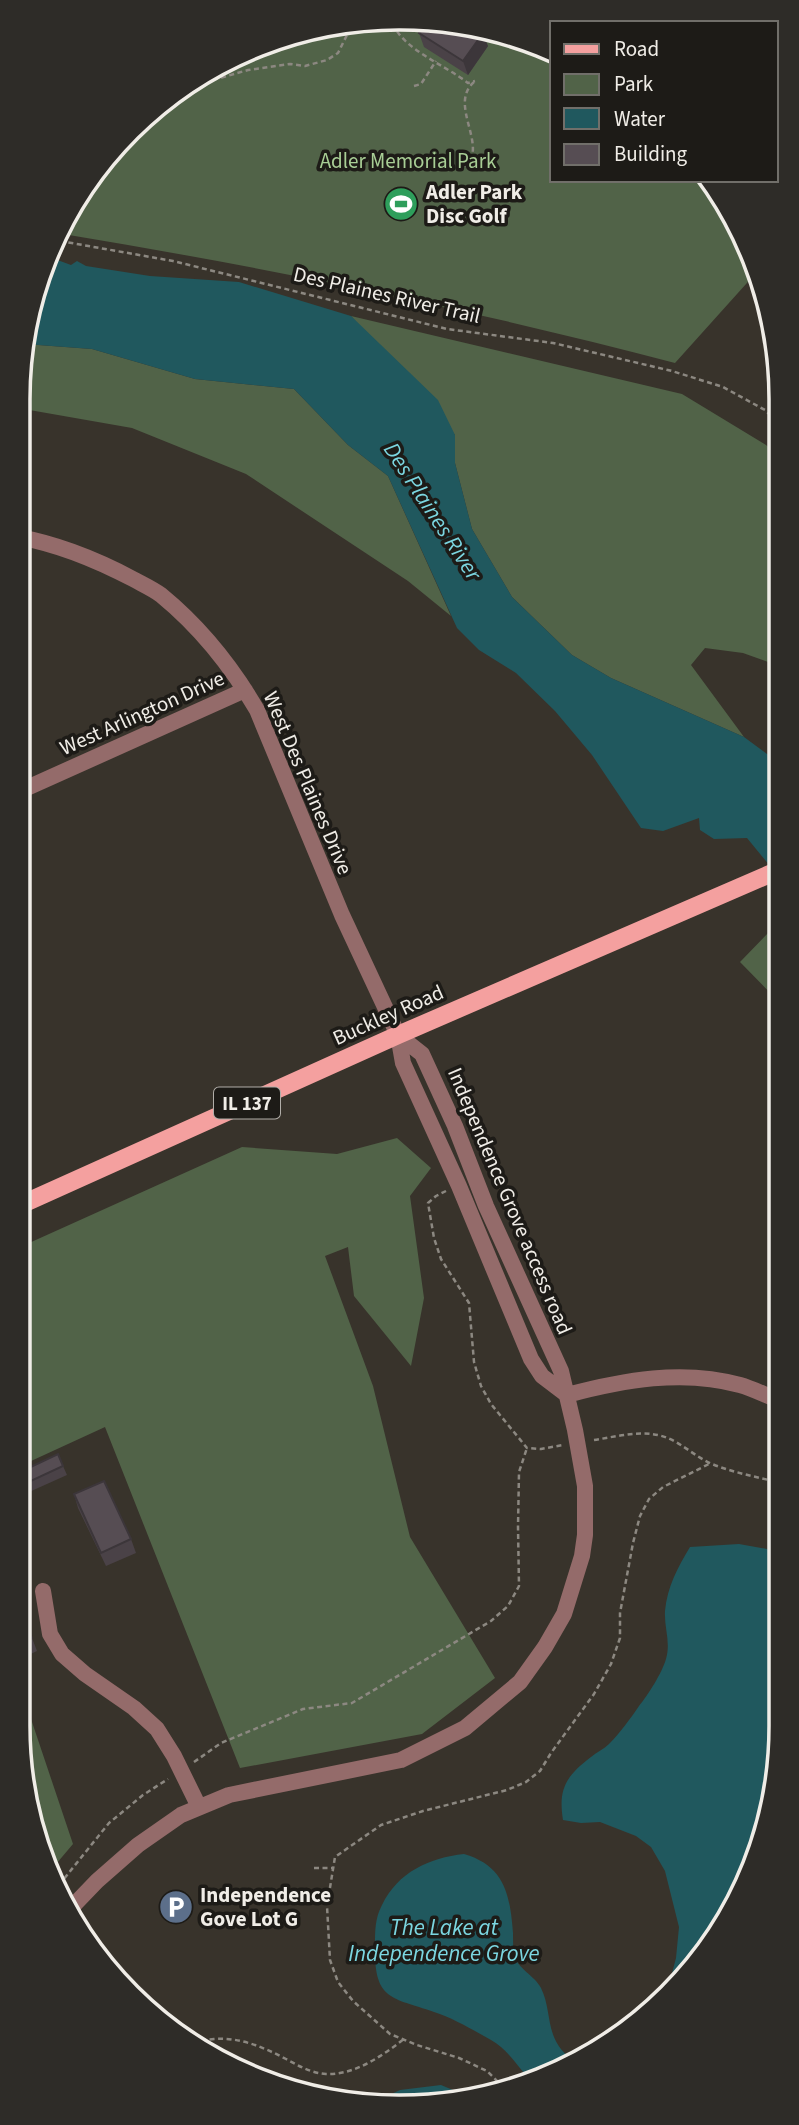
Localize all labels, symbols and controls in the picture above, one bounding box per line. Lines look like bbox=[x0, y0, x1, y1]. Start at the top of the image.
legend bbox=[550, 21, 778, 182]
text: Road bbox=[614, 34, 659, 64]
text: Park bbox=[614, 69, 654, 99]
text: Water bbox=[614, 104, 666, 134]
text: Building bbox=[614, 139, 688, 169]
park label: Adler Memorial Park bbox=[320, 146, 497, 176]
place label: Adler Park Disc Golf bbox=[425, 177, 523, 231]
sports icon: Adler Park Disc Golf bbox=[382, 185, 420, 223]
street label: Des Plaines River Trail bbox=[290, 259, 484, 331]
water label: Des Plaines River bbox=[375, 436, 490, 588]
street label: West Arlington Drive bbox=[55, 663, 229, 763]
street label: West Des Plaines Drive bbox=[256, 687, 360, 879]
street label: Buckley Road bbox=[328, 977, 448, 1053]
street label: Independence Grove access road bbox=[440, 1063, 580, 1339]
road number: IL 137 bbox=[214, 1088, 280, 1119]
place label: Independence Gove Lot G bbox=[200, 1880, 331, 1934]
parking icon: Independence Gove Lot G bbox=[157, 1888, 195, 1926]
water label: The Lake at Independence Grove bbox=[348, 1911, 540, 1970]

